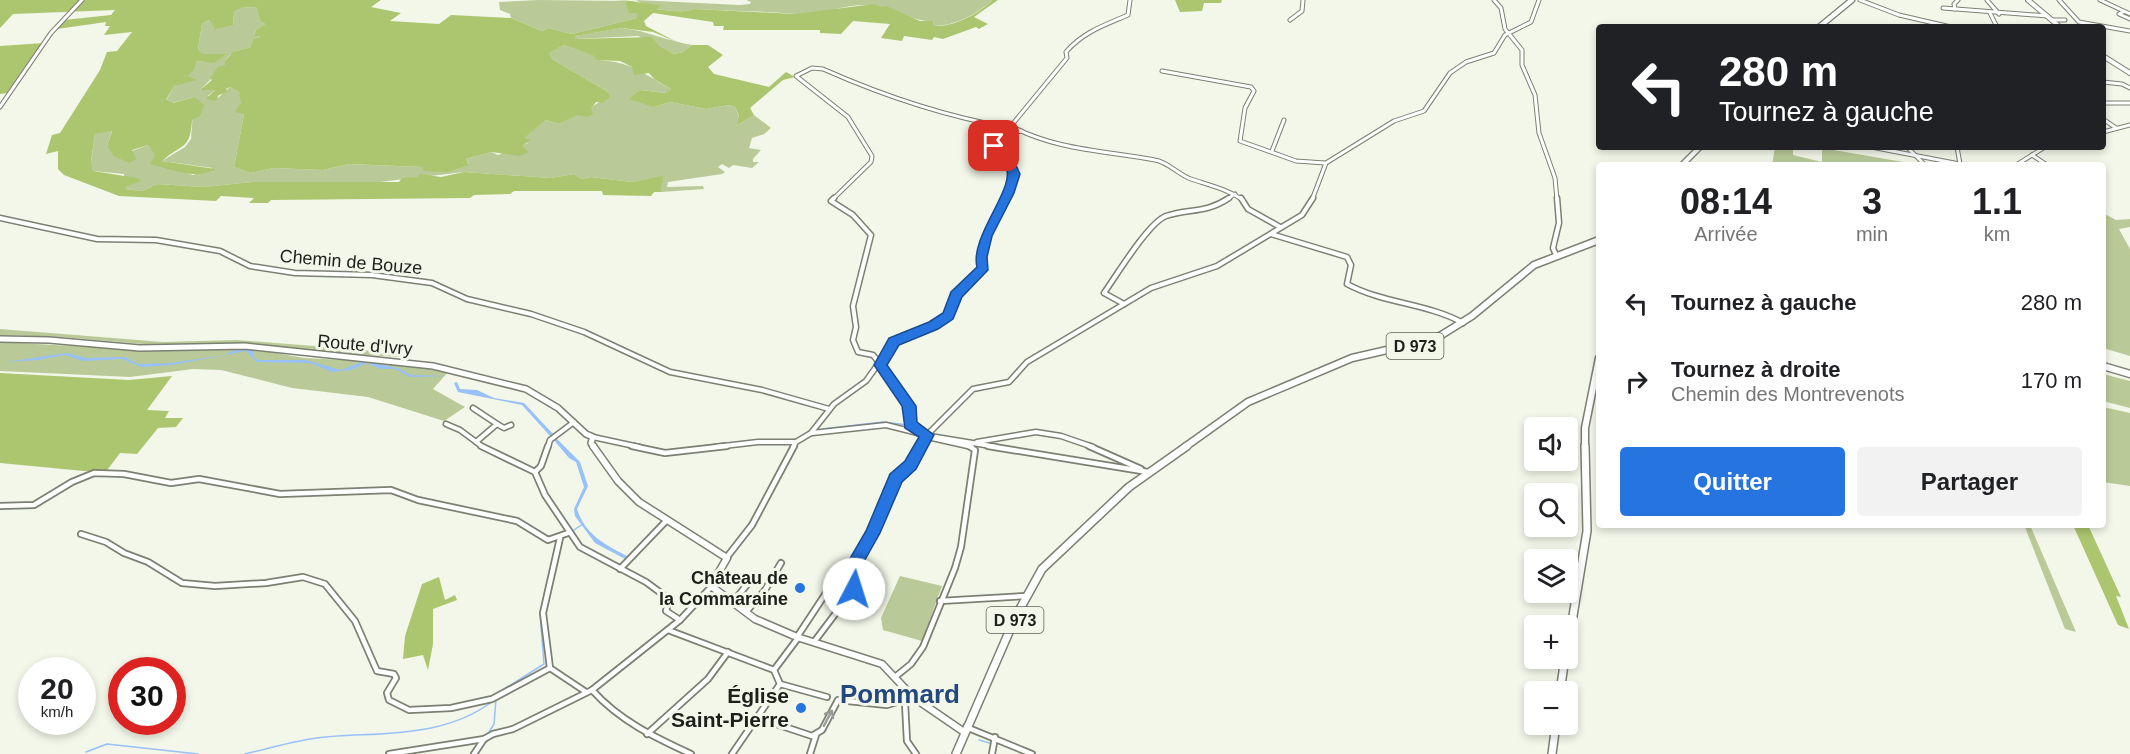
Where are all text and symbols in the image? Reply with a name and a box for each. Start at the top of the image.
icon: left [1620,48,1698,126]
text: 280 m [1719,48,1838,95]
text: Tournez à gauche [1719,97,1934,127]
pin [968,120,1019,171]
icon: arrive [977,129,1010,162]
text: 08:14 [1680,181,1772,222]
text: 3 [1862,181,1882,222]
text: 1.1 [1972,181,2022,222]
text: Arrivée [1694,223,1758,245]
text: min [1856,223,1888,245]
text: km [1984,223,2010,245]
street label: Chemin de Bouze [279,246,423,278]
icon: left [1620,287,1653,320]
text: Tournez à gauche [1671,290,1856,315]
text: 280 m [2021,290,2082,315]
street label: Route d'Ivry [317,331,413,359]
road number: D 973 [1386,333,1444,359]
text: Tournez à droite [1671,357,1841,382]
icon: right [1620,365,1653,398]
text: 170 m [2021,368,2082,393]
text: Chemin des Montrevenots [1671,383,1904,405]
map controls [1524,417,1578,735]
button: sound [1524,417,1578,471]
button: Quitter [1620,447,1845,516]
button: Partager [1857,447,2082,516]
button: search [1524,483,1578,537]
button: layers [1524,549,1578,603]
position arrow [822,557,886,621]
place label: Château de la Commaraine [659,568,788,609]
marker: Château de la Commaraine [793,581,807,595]
road number: D 973 [986,607,1044,633]
button: + [1524,615,1578,669]
speed limit sign: 30 [108,657,186,735]
text: 20 [40,672,74,705]
district label: Pommard [840,679,960,709]
button: − [1524,681,1578,735]
place label: Église Saint-Pierre [671,684,789,731]
marker: Église Saint-Pierre [794,701,808,715]
text: km/h [41,703,73,720]
one-way arrow [823,710,834,728]

